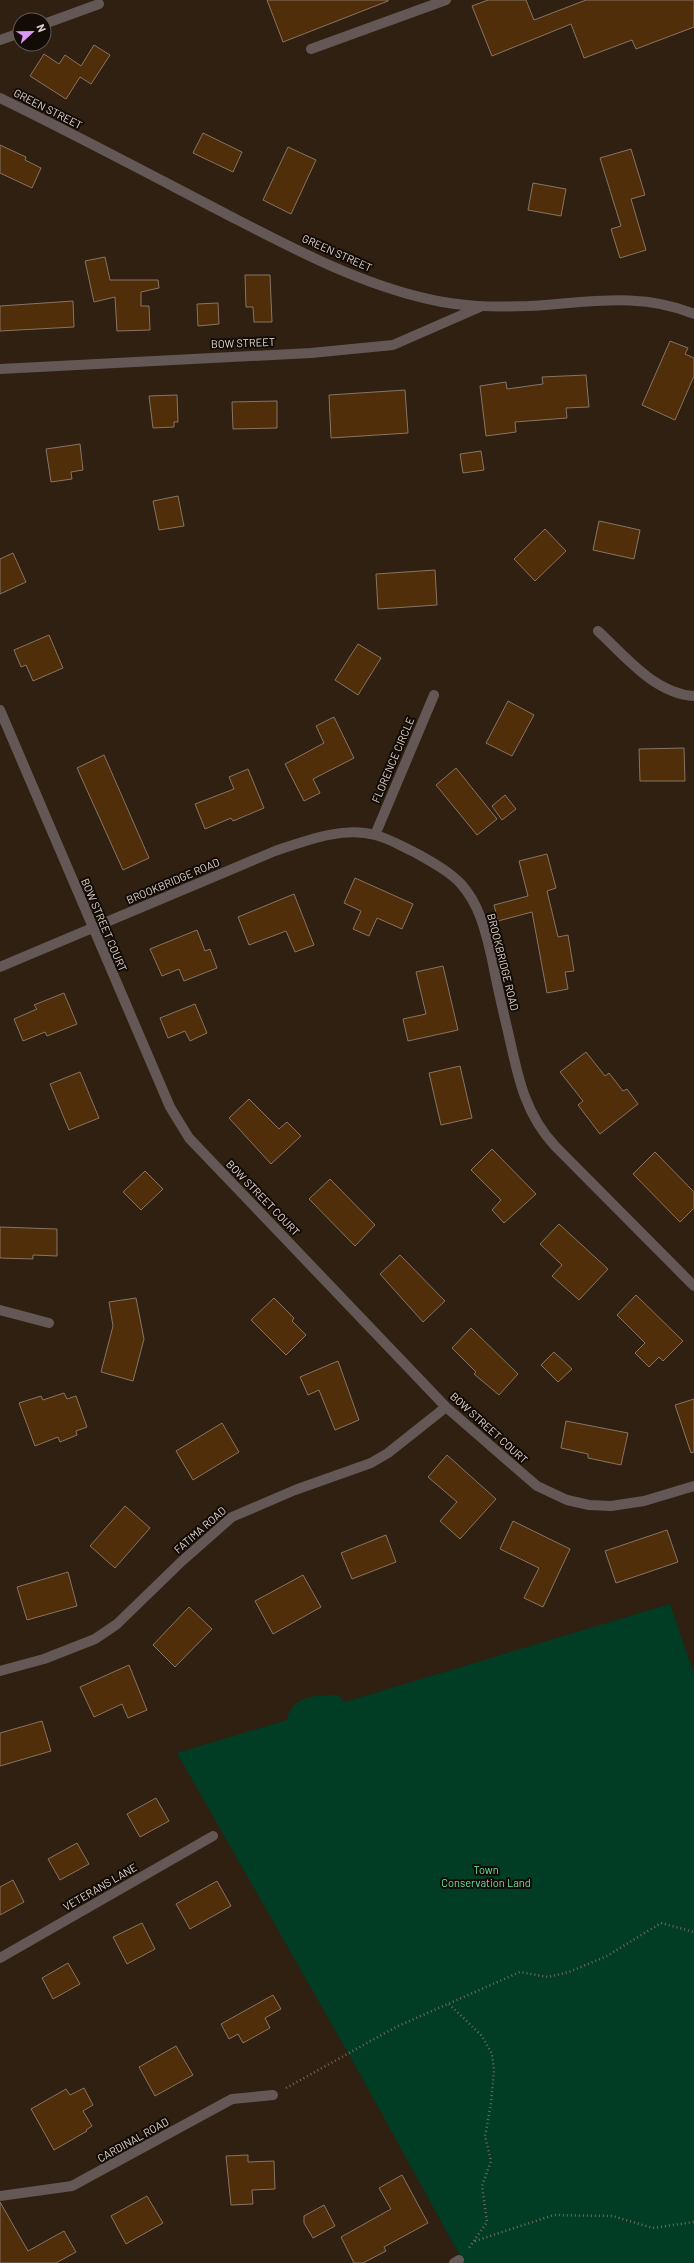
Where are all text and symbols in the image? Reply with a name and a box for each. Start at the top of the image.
north arrow [12,12,52,52]
text: N [34,22,49,34]
street label: GREEN STREET [12,86,85,131]
street label: GREEN STREET [300,231,374,274]
street label: BOW STREET [211,335,275,350]
street label: FLORENCE CIRCLE [369,715,417,804]
street label: BROOKBRIDGE ROAD [124,855,222,906]
street label: BOW STREET COURT [79,876,130,973]
street label: BROOKBRIDGE ROAD [485,912,522,1012]
street label: BOW STREET COURT [224,1157,303,1238]
street label: BOW STREET COURT [448,1389,531,1466]
street label: FATIMA ROAD [171,1503,228,1556]
street label: VETERANS LANE [61,1860,139,1913]
park label: Town Conservation Land [441,1863,531,1889]
street label: CARDINAL ROAD [95,2115,171,2164]

